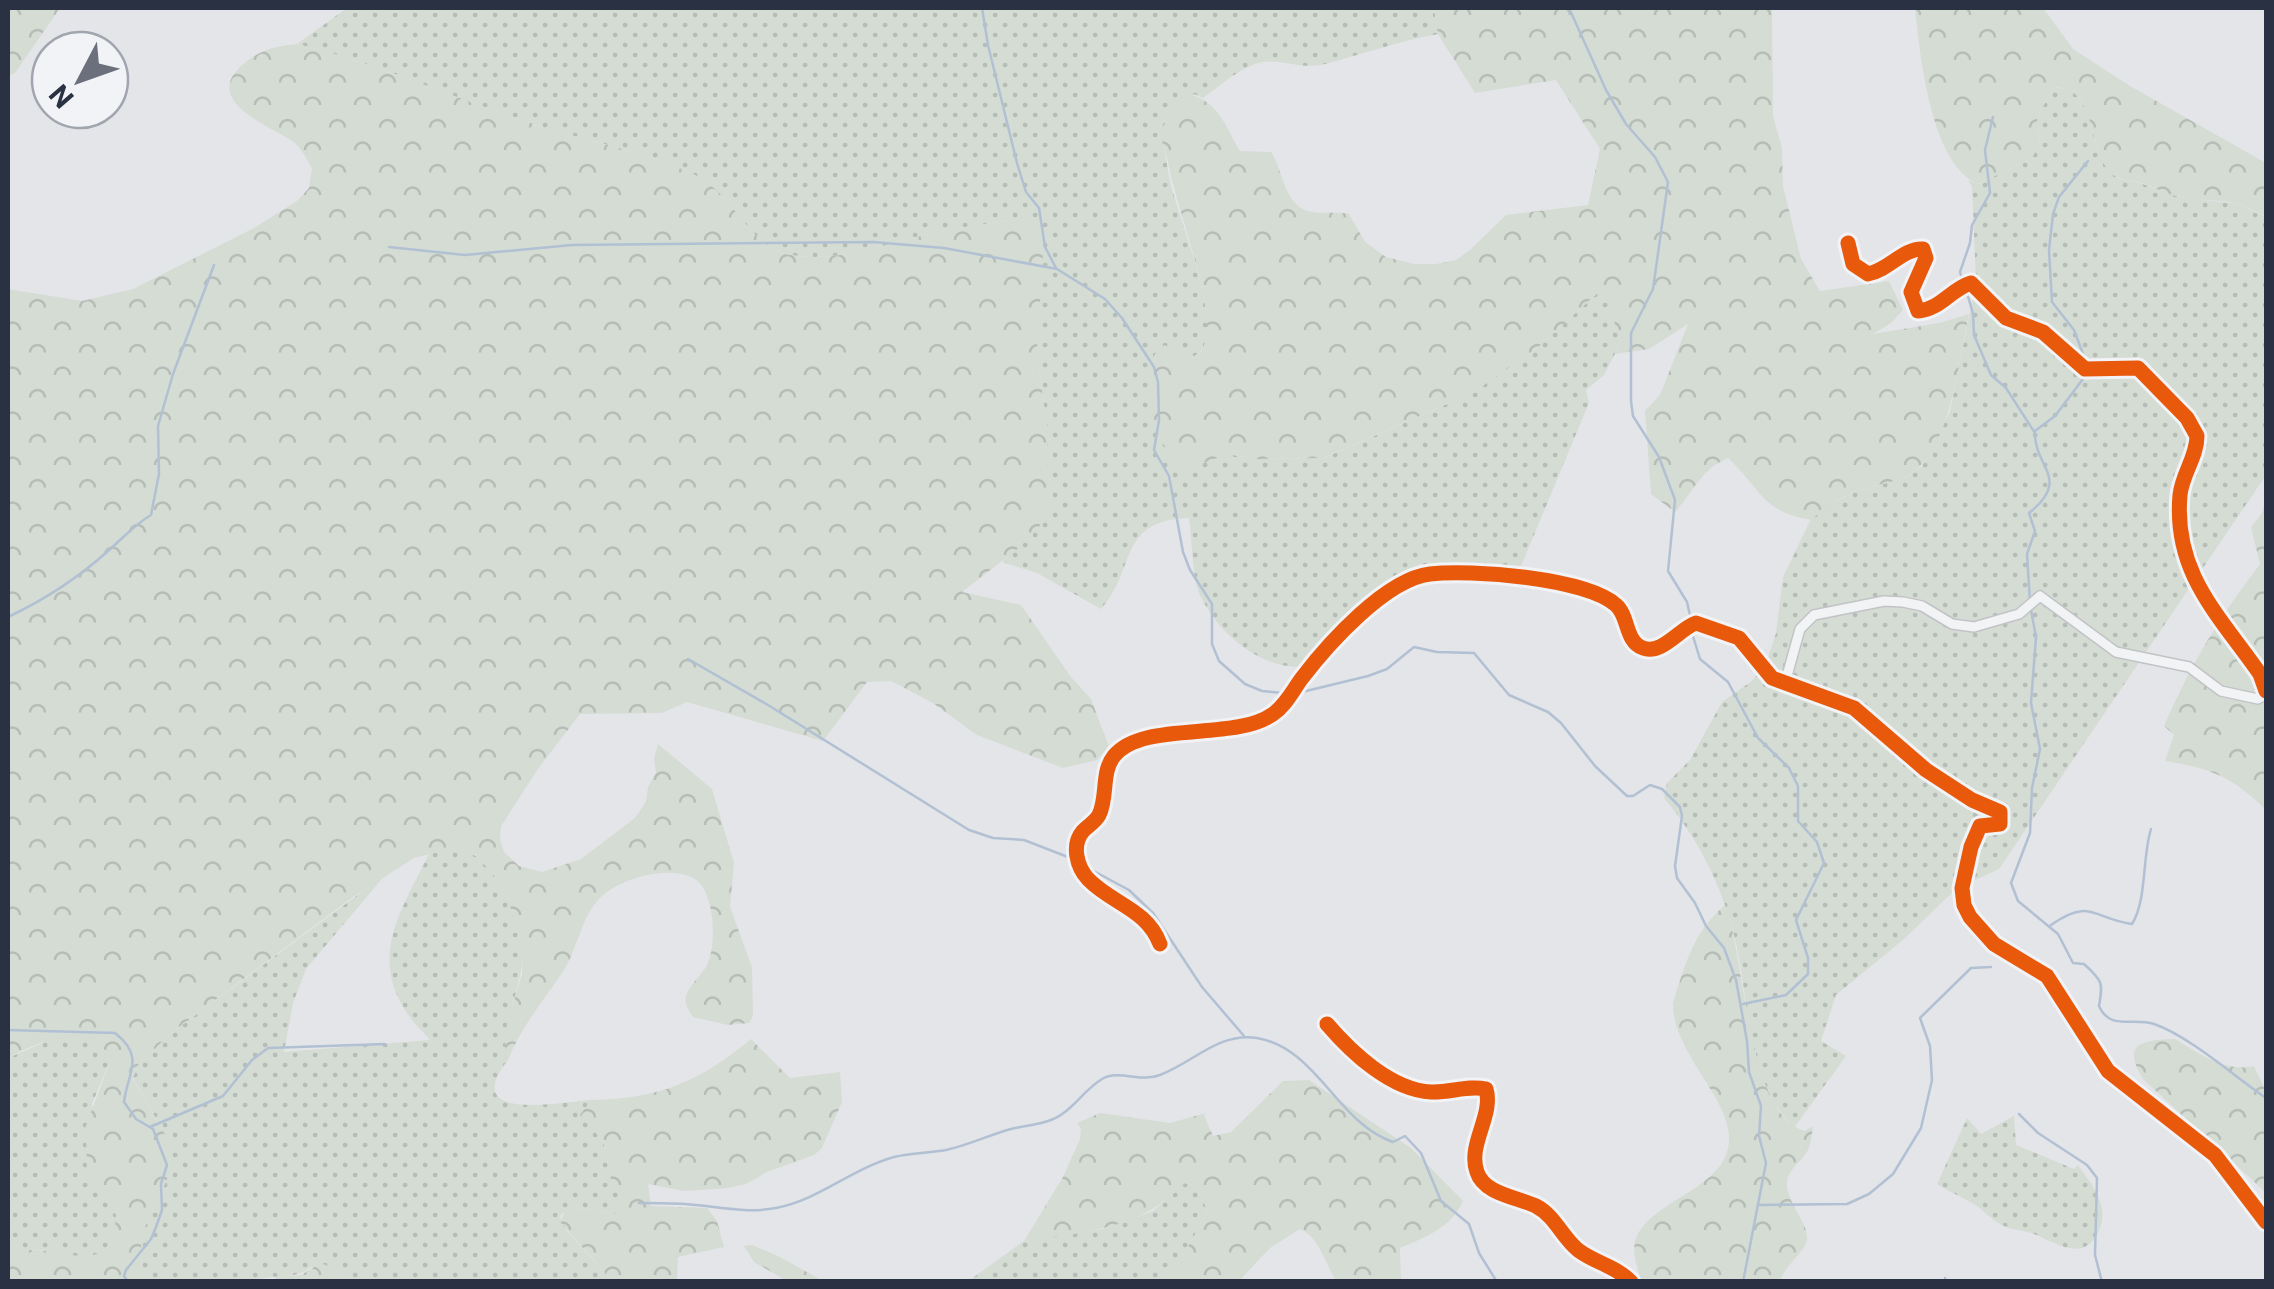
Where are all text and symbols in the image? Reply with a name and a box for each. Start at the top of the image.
north arrow [30,30,130,130]
text: N [43,78,80,114]

